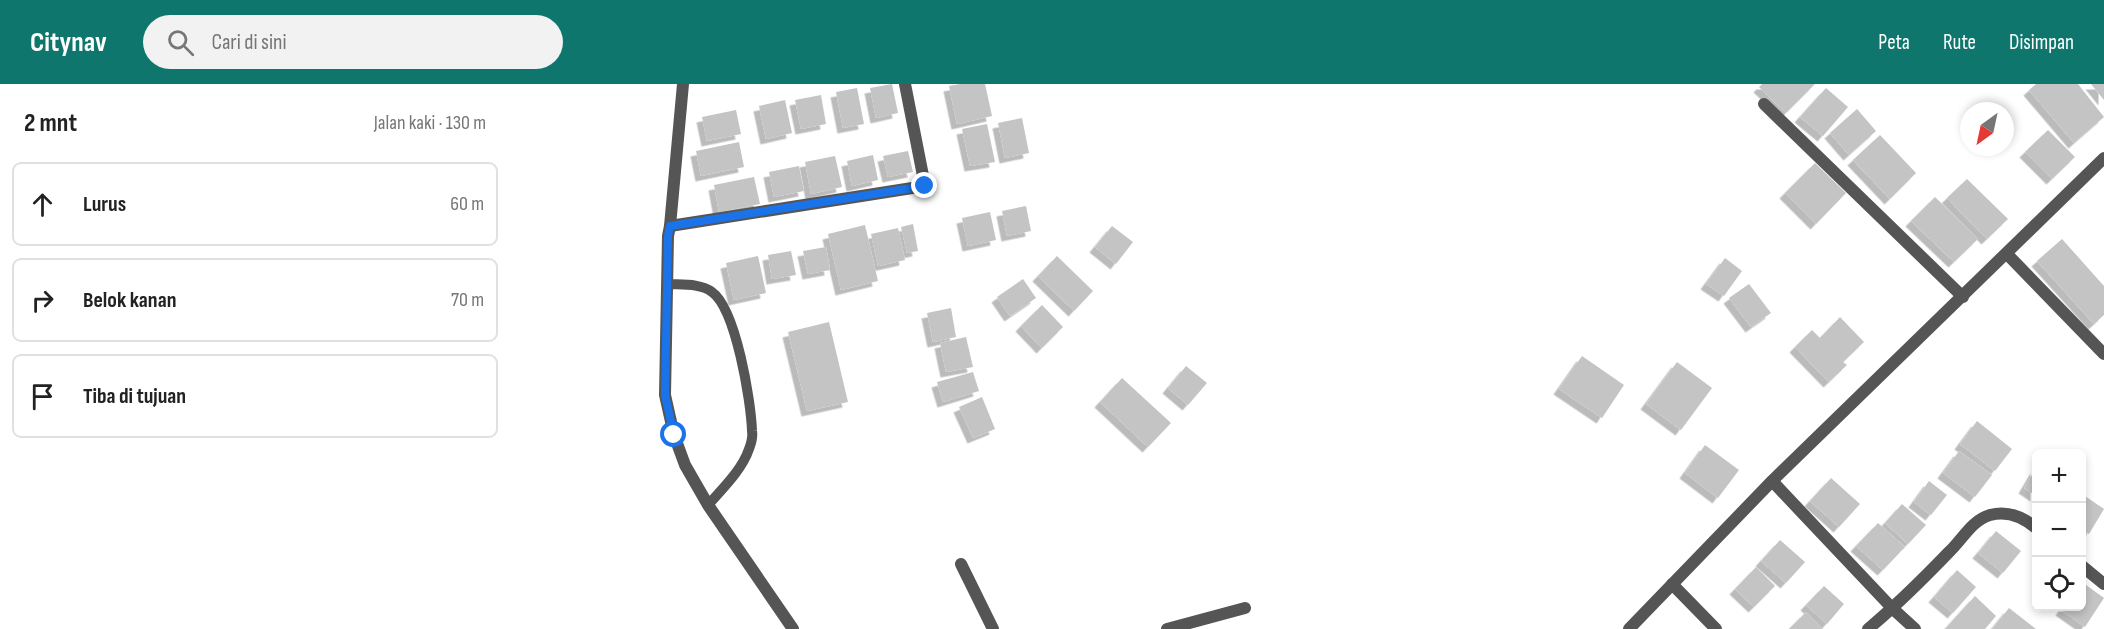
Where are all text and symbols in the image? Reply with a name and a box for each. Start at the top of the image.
search box [143,15,563,69]
text: Citynav [30,26,107,59]
icon: search [164,26,197,59]
text: Cari di sini [212,29,287,56]
text: Peta [1878,30,1910,55]
text: Rute [1943,30,1976,55]
text: Disimpan [2009,30,2074,55]
north arrow [1960,102,2014,156]
text: 2 mnt [24,108,77,139]
text: Jalan kaki · 130 m [374,111,486,135]
route end [911,172,937,198]
icon: ahead [26,188,59,221]
text: Lurus [83,191,126,218]
text: 60 m [450,192,484,216]
icon: right [26,284,59,317]
text: Belok kanan [83,287,176,314]
text: 70 m [451,288,484,312]
icon: arrive [26,380,59,413]
text: Tiba di tujuan [83,383,186,410]
route start [660,421,686,447]
map controls [2032,449,2086,611]
button: + [2032,449,2086,503]
button: − [2032,503,2086,557]
button: locate [2032,557,2086,611]

